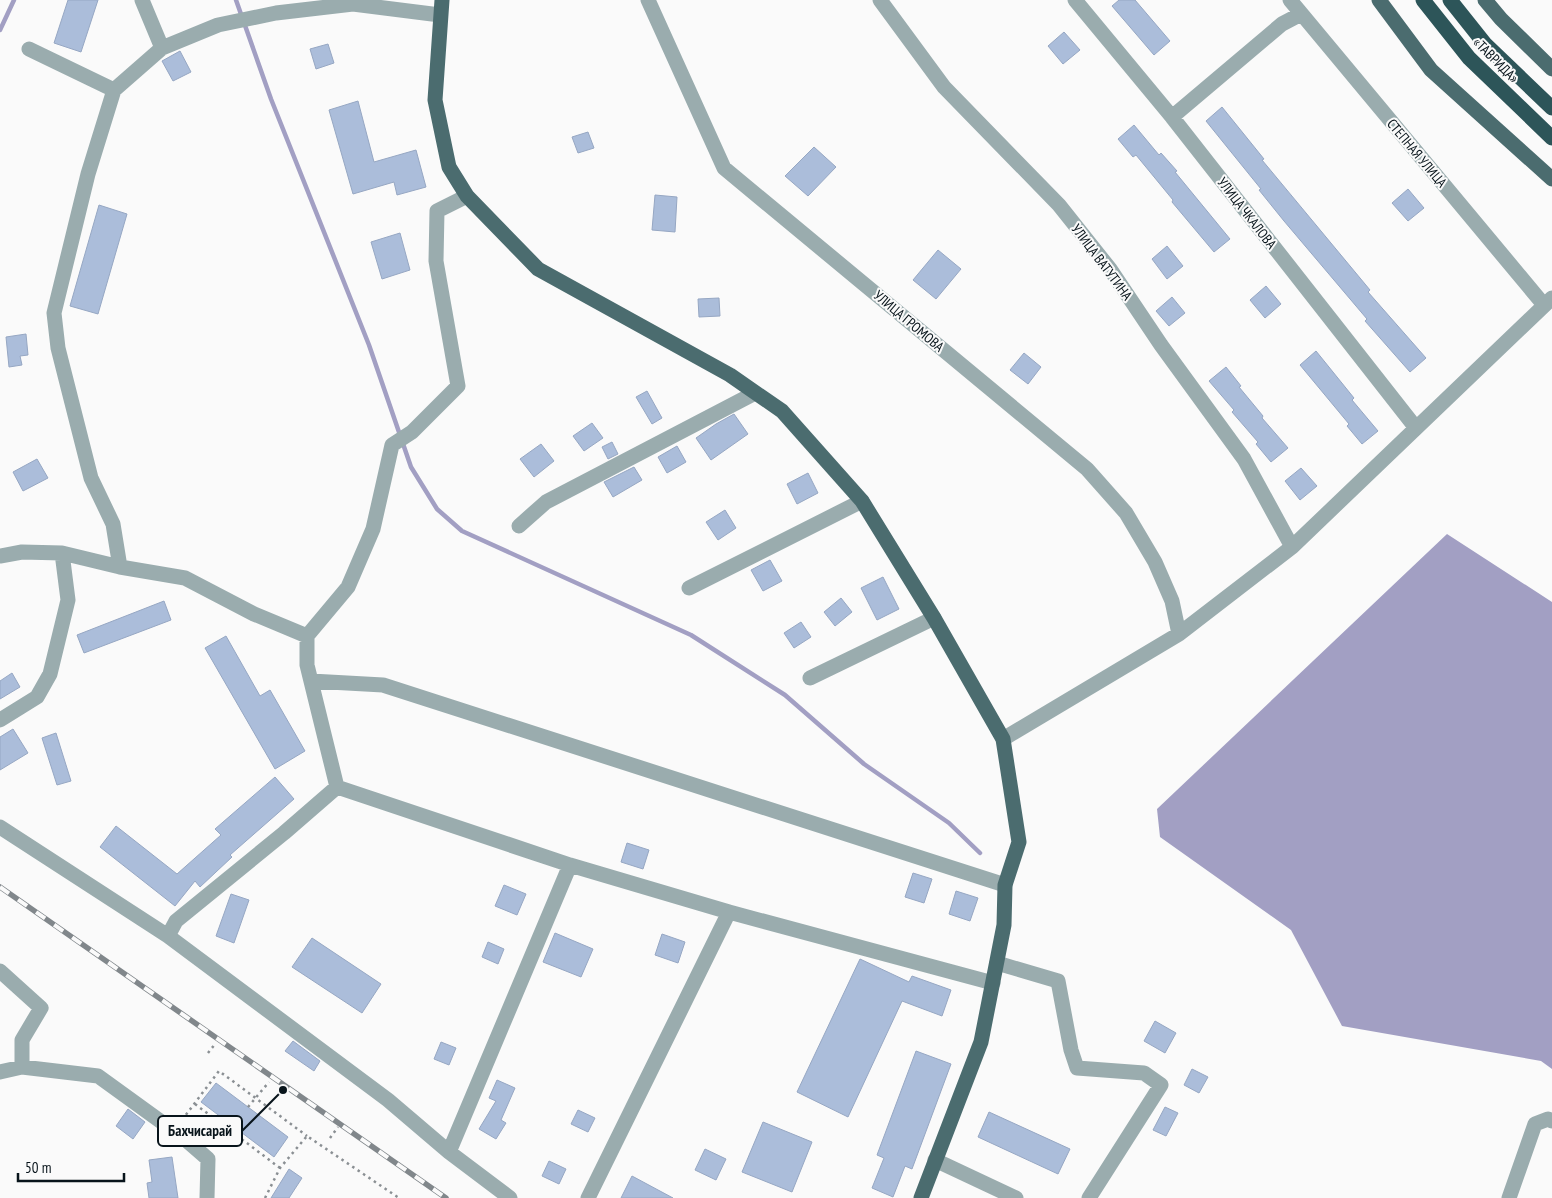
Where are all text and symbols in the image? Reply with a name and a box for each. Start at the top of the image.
street label: «ТАВРИДА» [1469,33,1523,87]
street label: СТЕПНАЯ УЛИЦА [1383,115,1451,191]
street label: УЛИЦА ЧКАЛОВА [1213,174,1281,253]
street label: УЛИЦА ВАТУТИНА [1068,220,1137,304]
street label: УЛИЦА ГРОМОВА [870,286,948,356]
callout: Бахчисарай [158,1116,242,1146]
text: Бахчисарай [168,1121,232,1140]
scale bar [18,1150,124,1182]
text: 50 m [25,1158,51,1177]

